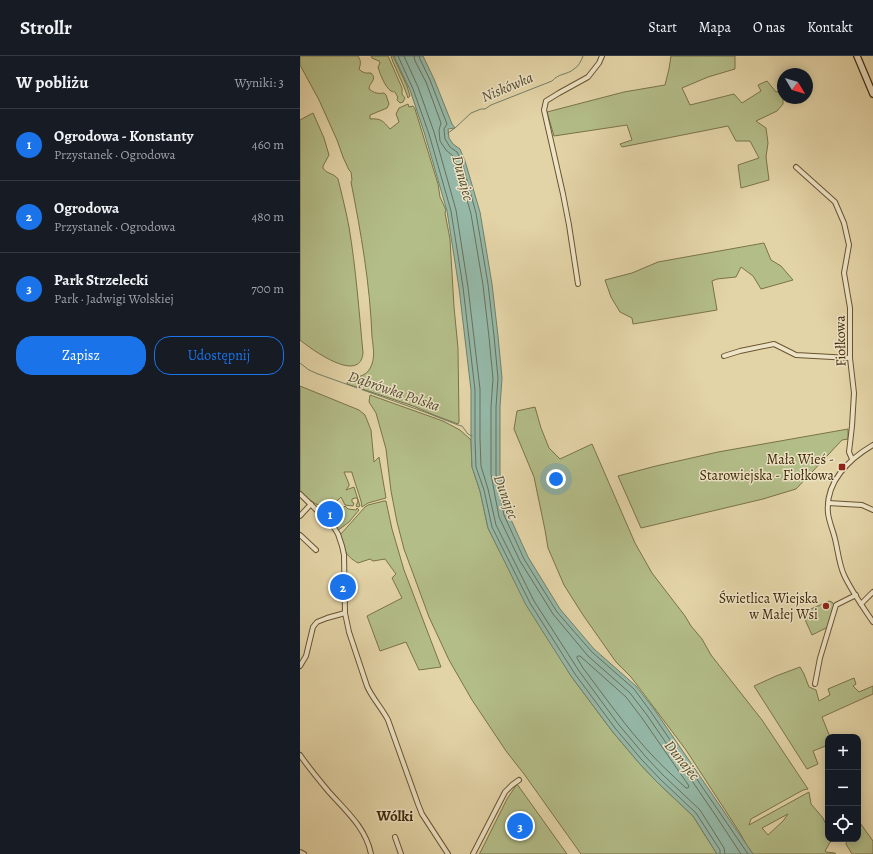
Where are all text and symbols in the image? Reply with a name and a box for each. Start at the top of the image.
text: Strollr [20,15,72,41]
text: Start [648,18,677,37]
text: Mapa [699,18,731,37]
text: O nas [753,18,785,37]
text: Kontakt [807,18,853,37]
water label: Niskówka [478,67,536,107]
north arrow [777,68,813,104]
text: W pobliżu [16,71,88,94]
text: Wyniki: 3 [234,74,284,91]
text: Ogrodowa - Konstanty [54,126,193,146]
text: 1 [27,136,31,153]
text: 460 m [252,136,284,153]
text: Przystanek · Ogrodowa [54,146,176,163]
water label: Dunajec [447,153,479,204]
text: Ogrodowa [54,198,119,218]
text: 2 [26,208,32,225]
text: 480 m [251,208,284,225]
text: Przystanek · Ogrodowa [54,218,176,235]
text: Park Strzelecki [54,270,148,290]
text: 3 [26,280,32,297]
text: 700 m [251,280,284,297]
text: Park · Jadwigi Wolskiej [54,290,174,307]
street label: Fiołkowa [831,315,850,367]
button: Zapisz [16,336,146,375]
button: Udostępnij [154,336,284,375]
water label: Dąbrówka Polska [346,366,443,416]
place label: Mała Wieś - Starowiejska - Fiołkowa [700,450,834,485]
marker: Mała Wieś - Starowiejska - Fiołkowa [837,462,847,472]
your location [546,469,566,489]
water label: Dunajec [489,472,524,523]
pin: 1 [317,499,343,529]
pin: 2 [330,572,356,602]
place label: Świetlica Wiejska w Małej Wsi [719,589,818,624]
marker: Świetlica Wiejska w Małej Wsi [821,601,831,611]
map controls [825,734,861,842]
button: + [825,734,861,770]
water label: Dunajec [660,736,705,785]
button: − [825,770,861,806]
district label: Wólki [375,806,414,826]
button: locate [825,806,861,842]
pin: 3 [507,811,533,841]

